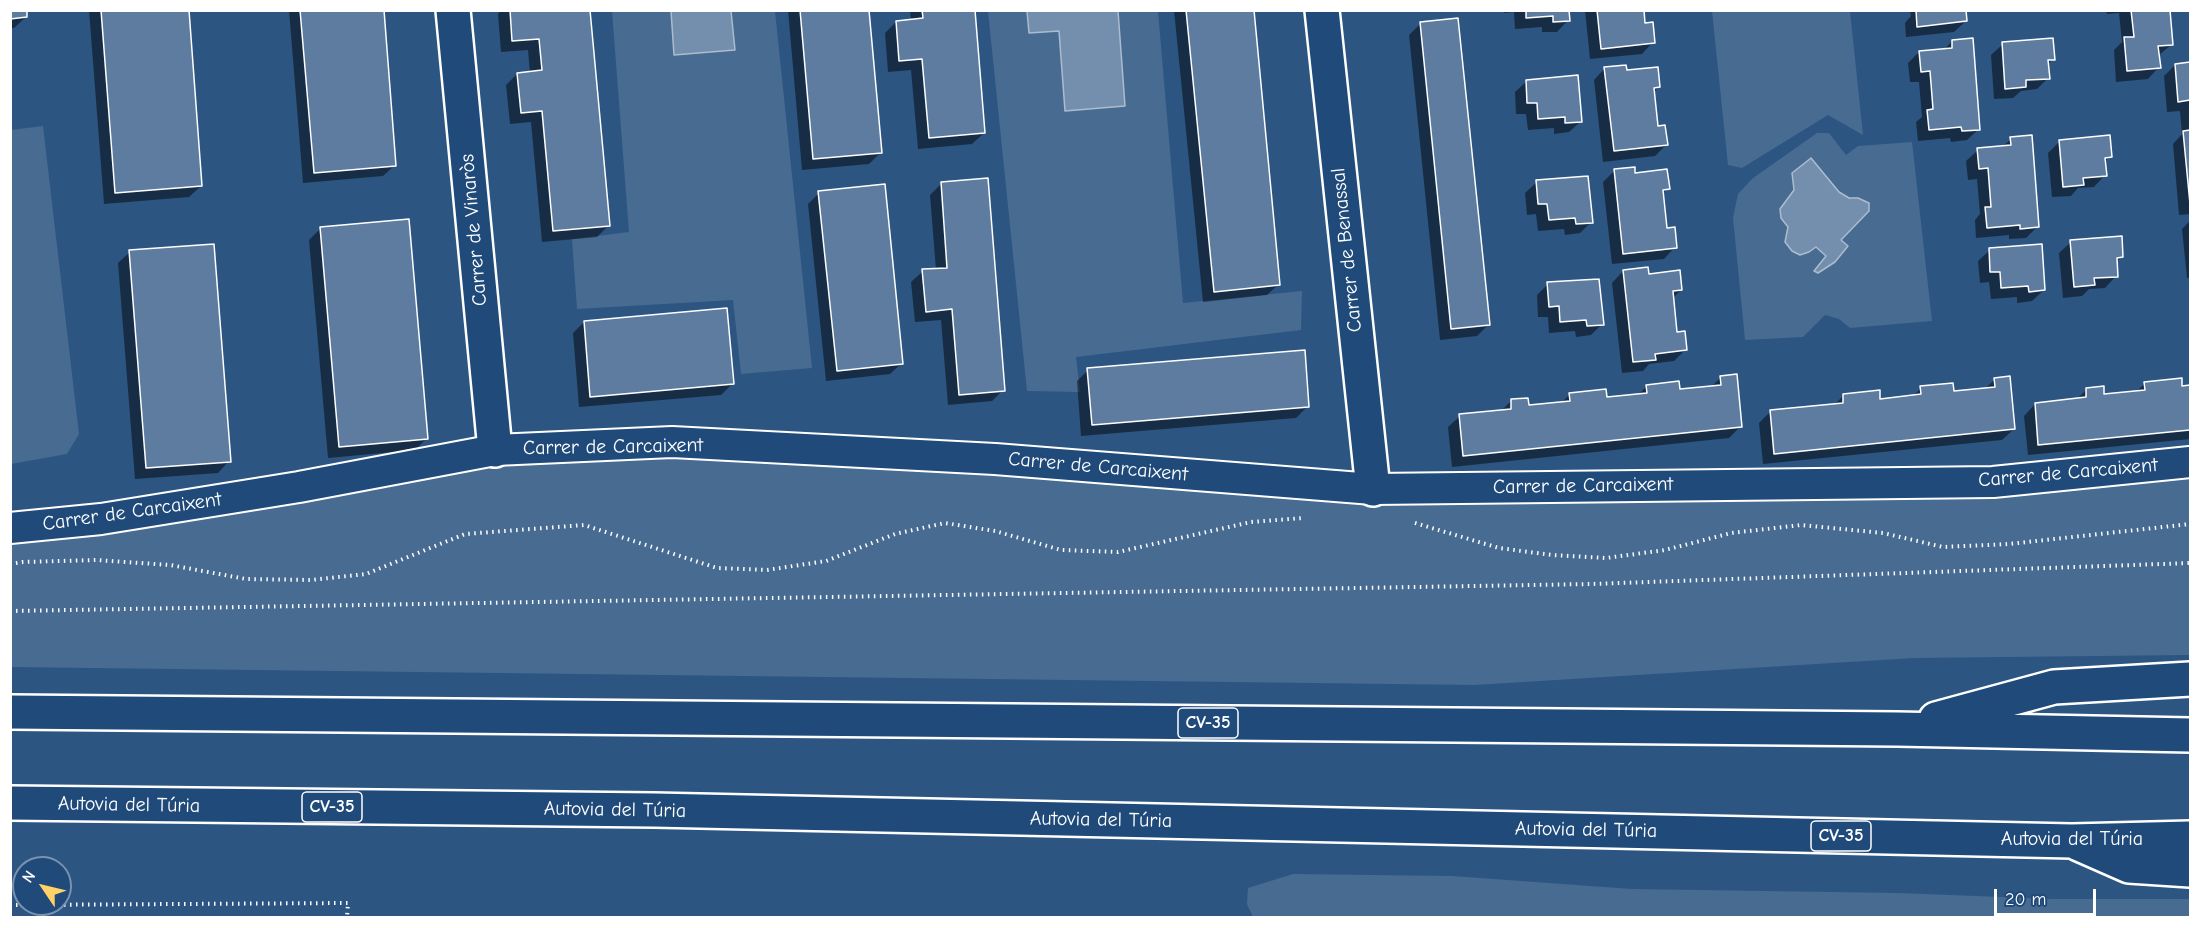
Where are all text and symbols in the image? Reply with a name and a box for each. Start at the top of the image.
street label: Carrer de Vinaròs [455,153,493,307]
street label: Carrer de Benassal [1326,167,1368,333]
street label: Carrer de Carcaixent [523,433,703,461]
street label: Carrer de Carcaixent [1007,447,1189,487]
street label: Carrer de Carcaixent [1977,453,2159,493]
street label: Carrer de Carcaixent [1493,472,1673,500]
street label: Carrer de Carcaixent [41,488,223,536]
road number: CV-35 [1178,708,1238,738]
street label: Autovia del Túria [58,792,200,818]
road number: CV-35 [302,792,362,822]
street label: Autovia del Túria [544,797,686,823]
street label: Autovia del Túria [1030,807,1172,833]
street label: Autovia del Túria [1515,817,1657,843]
road number: CV-35 [1811,821,1871,851]
street label: Autovia del Túria [2001,827,2143,851]
north arrow [12,856,72,916]
text: N [19,867,39,886]
scale bar [1997,877,2099,915]
text: 20 m [2005,889,2046,910]

